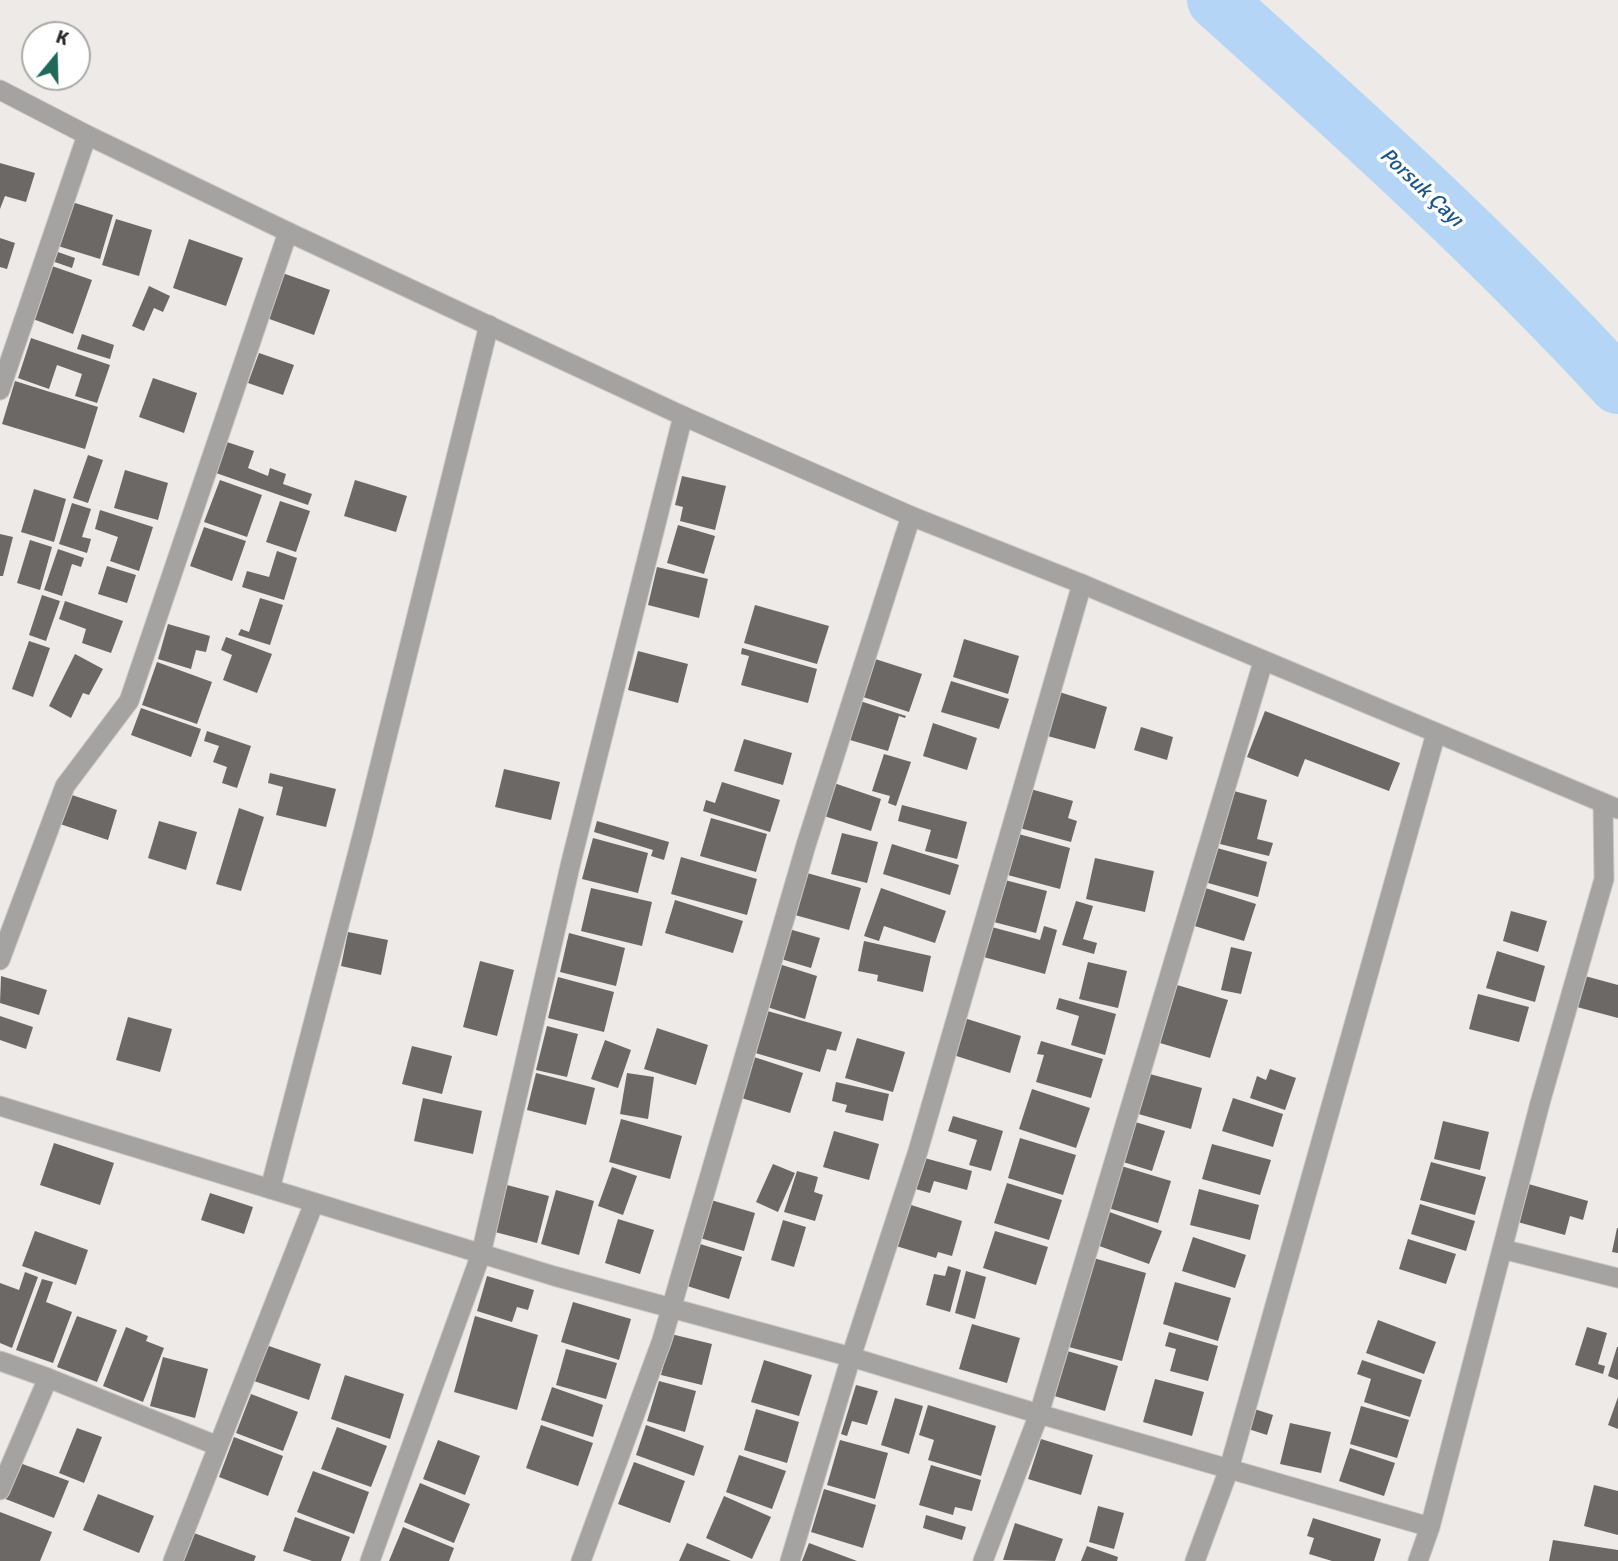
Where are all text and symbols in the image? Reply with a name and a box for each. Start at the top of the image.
north arrow [21,21,91,91]
text: K [53,25,72,51]
water label: Porsuk Çayı [1374,143,1468,233]

